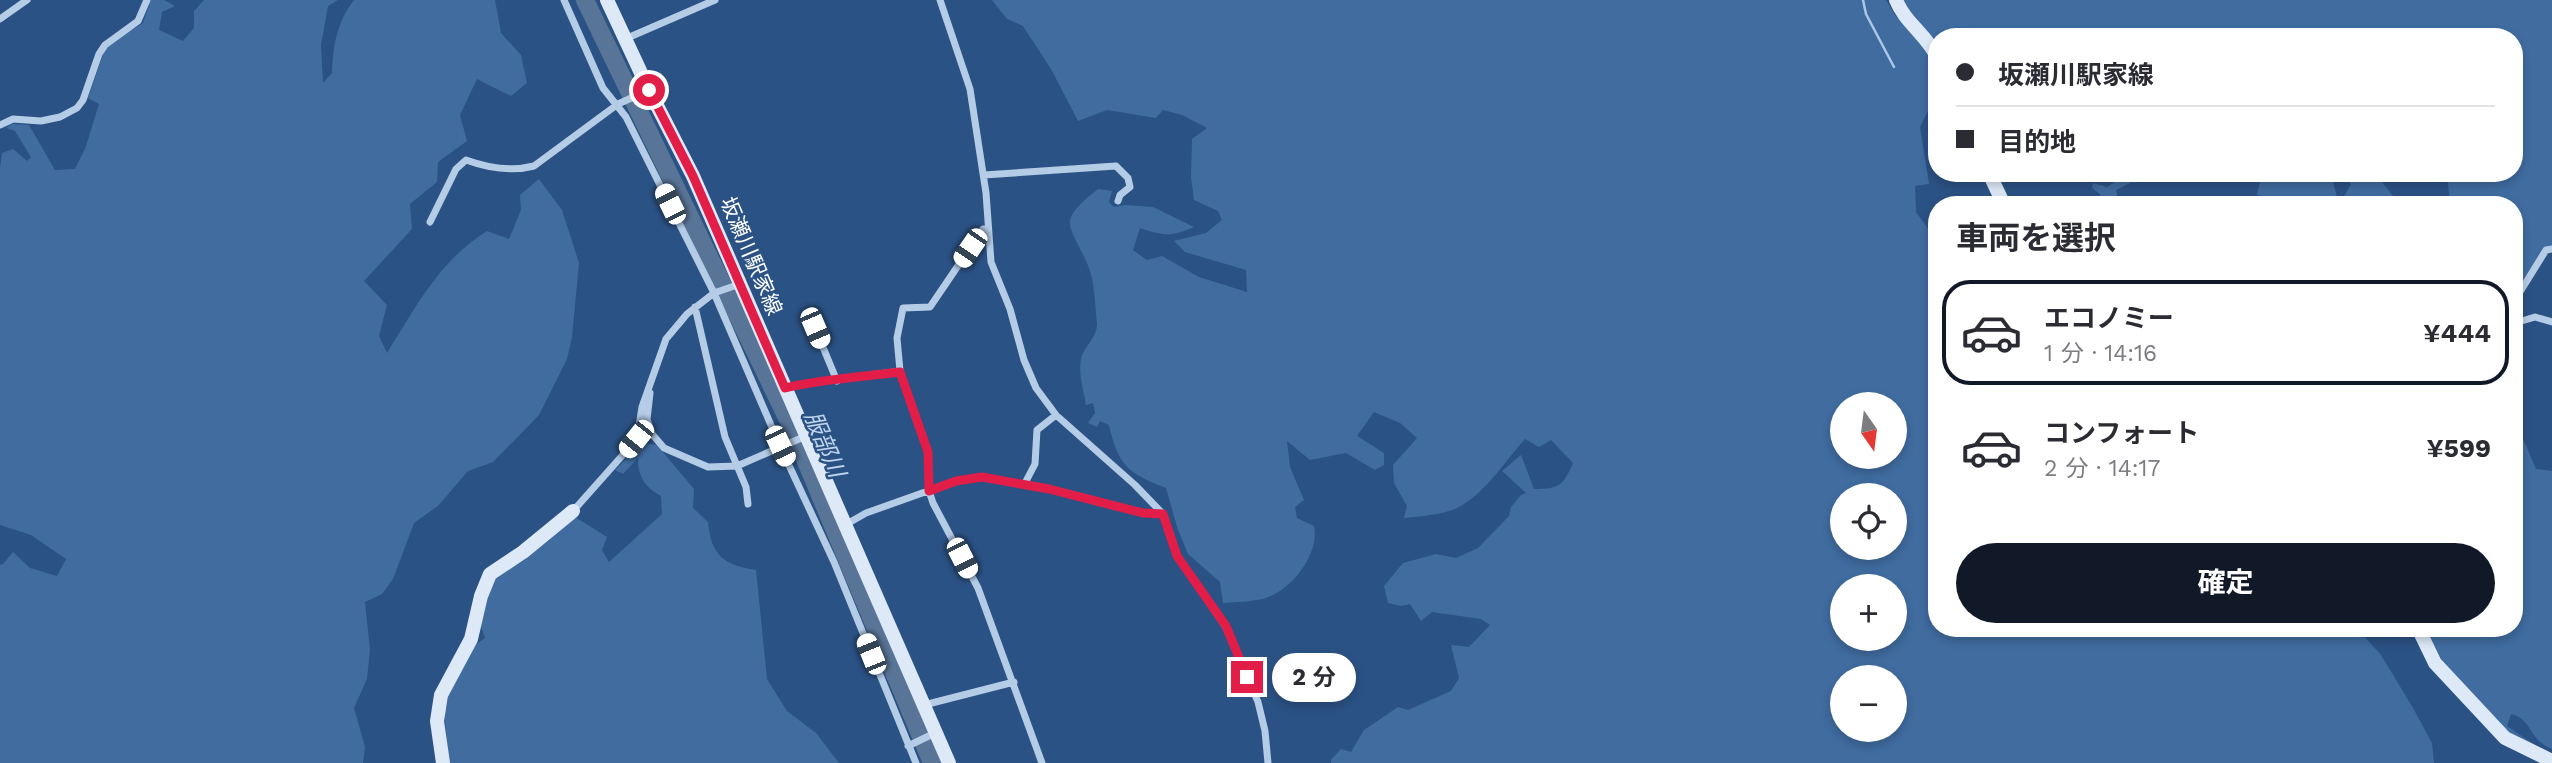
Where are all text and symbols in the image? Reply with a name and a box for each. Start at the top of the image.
text: 坂瀬川駅家線 [1998,60,2154,90]
route start [633,74,665,106]
text: 目的地 [1998,127,2076,157]
car [652,181,689,227]
street label: 坂瀬川駅家線 [715,193,788,319]
text: 車両を選択 [1956,219,2116,257]
car [950,225,991,271]
icon: car [1960,301,2023,364]
text: エコノミー [2044,303,2174,333]
car [798,305,833,351]
text: ¥444 [2423,318,2491,348]
text: 1 分 · 14:16 [2044,340,2157,367]
north arrow [1830,392,1908,469]
map controls [1830,392,1907,742]
water label: 服部川 [799,407,852,484]
car [615,416,658,462]
icon: car [1960,416,2023,479]
text: コンフォート [2044,418,2199,448]
car [762,423,799,469]
text: ¥599 [2426,433,2491,463]
text: 2 分 · 14:17 [2044,455,2160,482]
button: locate [1830,483,1907,560]
car [944,535,981,581]
button: 確定 [1956,543,2495,623]
button: + [1830,574,1907,651]
car [854,631,889,677]
callout: 2 分 [1272,652,1356,702]
route end [1231,661,1263,693]
text: 2 分 [1292,664,1336,691]
button: − [1830,665,1907,742]

